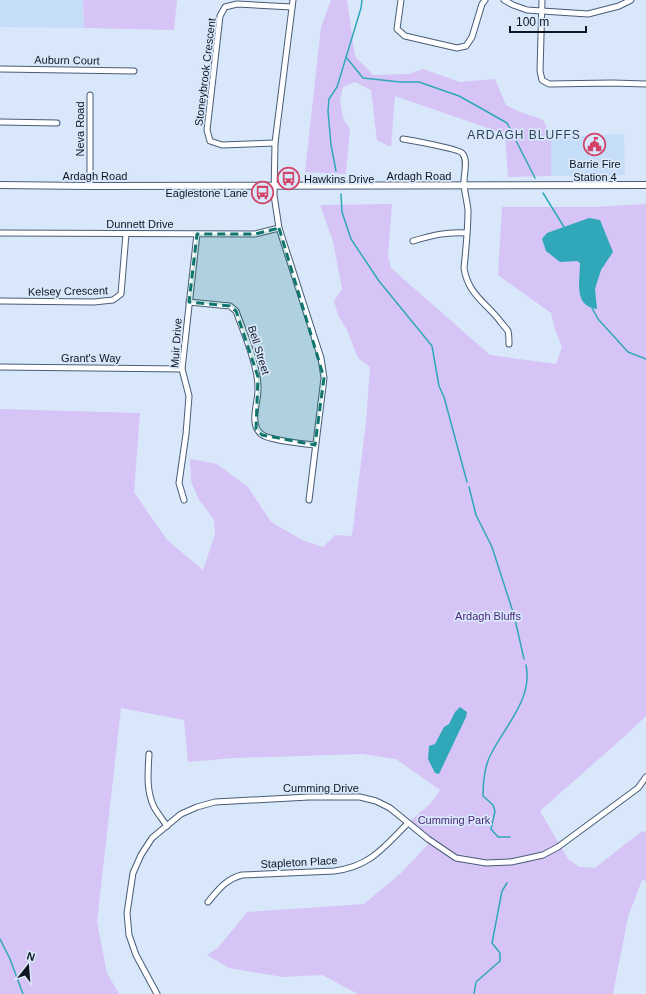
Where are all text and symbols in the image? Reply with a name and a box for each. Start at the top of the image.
scale bar [510,8,586,34]
text: 100 m [516,15,549,29]
street label: Stoneybrook Crescent [192,17,218,127]
street label: Auburn Court [34,53,100,67]
street label: Neva Road [74,101,86,157]
district label: ARDAGH BLUFFS [467,128,581,142]
public building icon: Barrie Fire Station 4 [582,131,608,157]
place label: Barrie Fire Station 4 [569,158,621,183]
bus stop icon: Hawkins Drive [276,166,302,192]
street label: Ardagh Road [63,170,127,182]
street label: Ardagh Road [387,170,451,182]
place label: Hawkins Drive [304,173,374,185]
bus stop icon: Eaglestone Lane [250,180,276,206]
place label: Eaglestone Lane [165,187,248,199]
street label: Dunnett Drive [106,218,174,230]
street label: Kelsey Crescent [28,284,108,298]
street label: Muir Drive [168,318,184,368]
street label: Bell Street [246,324,272,376]
street label: Grant's Way [61,352,121,364]
park label: Ardagh Bluffs [455,610,521,622]
street label: Cumming Drive [283,782,359,794]
park label: Cumming Park [418,814,491,826]
street label: Stapleton Place [260,854,338,870]
north arrow [8,946,48,986]
text: N [25,950,37,963]

